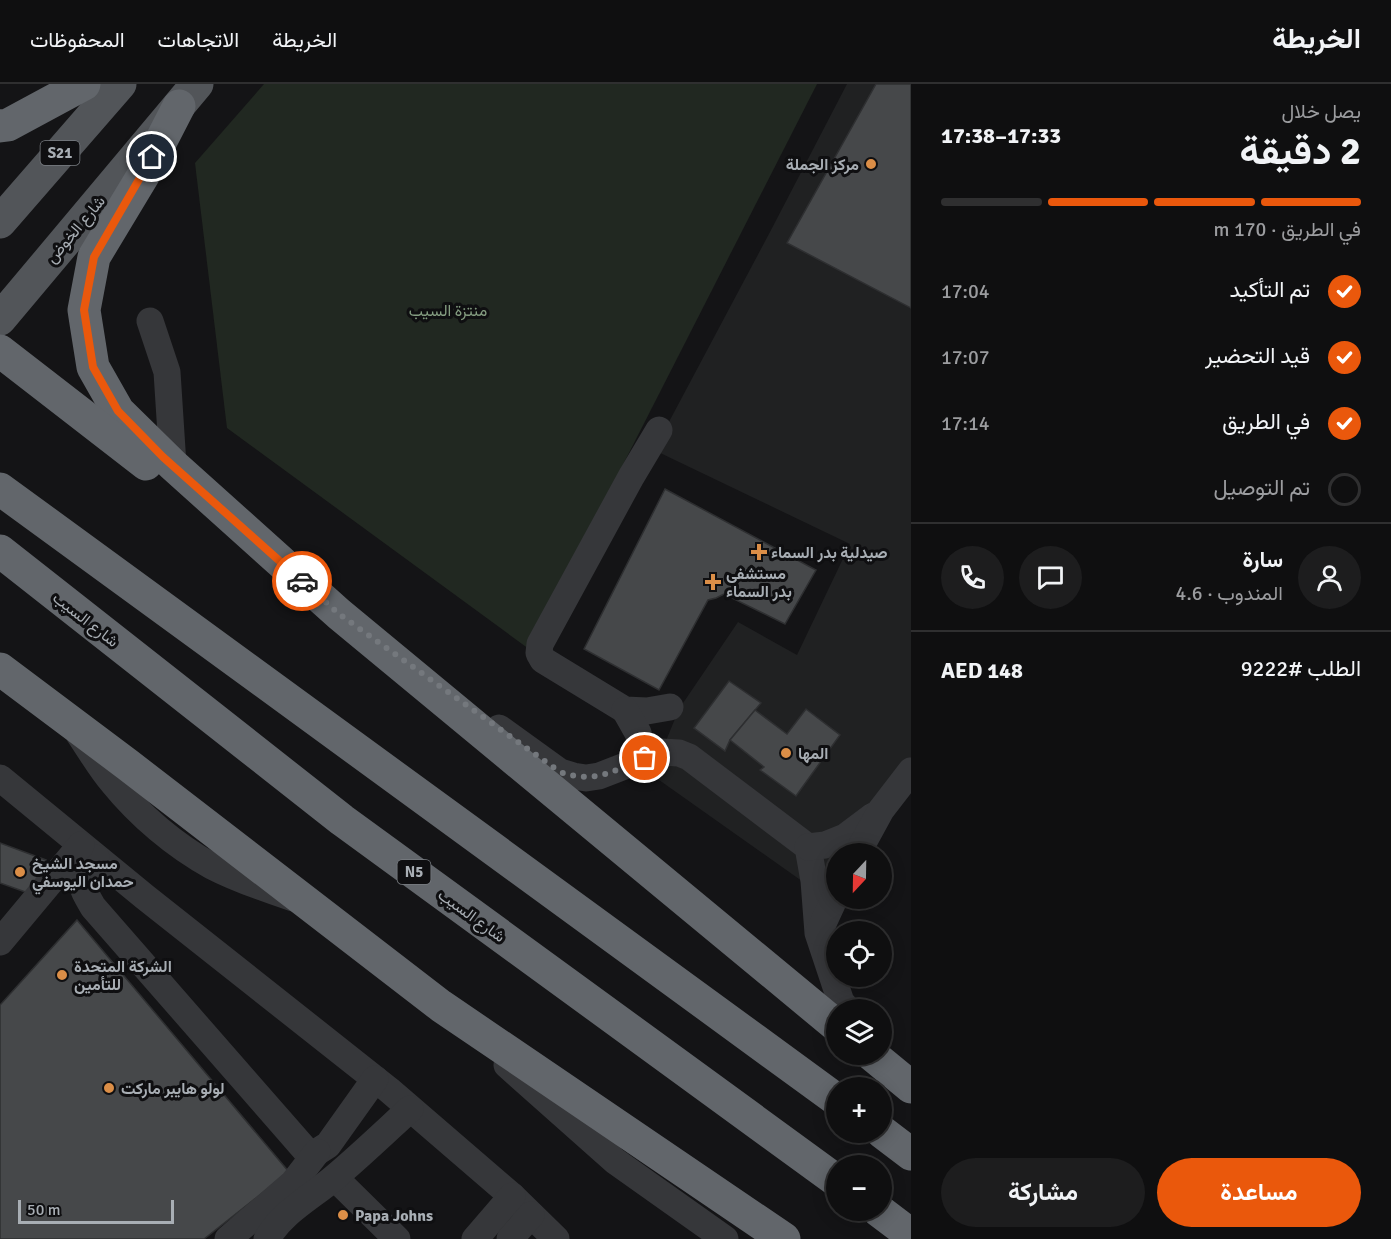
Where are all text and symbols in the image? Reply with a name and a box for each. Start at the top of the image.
text: الخريطة [1272,22,1361,56]
text: المحفوظات [30,27,125,53]
text: الاتجاهات [158,27,239,53]
text: الخريطة [272,27,337,53]
text: يصل خلال [1282,99,1361,124]
text: 17:33–17:38 [941,122,1061,149]
text: 2 دقيقة [1239,127,1361,175]
pin [126,131,177,182]
icon: home [135,140,168,173]
road number: S21 [40,141,80,165]
place label: مركز الجملة [786,155,859,175]
marker: مركز الجملة [864,157,878,171]
street label: شارع الخوض [42,192,111,268]
text: في الطريق · 170 m [1214,217,1361,242]
icon: check [1328,275,1361,308]
text: تم التأكيد [1229,276,1310,303]
text: 17:04 [941,279,990,304]
park label: منتزة السيب [409,301,487,321]
icon: check [1328,341,1361,374]
text: قيد التحضير [1205,342,1310,369]
text: 17:07 [941,345,990,370]
icon: check [1328,407,1361,440]
text: في الطريق [1222,408,1310,435]
text: 17:14 [941,411,990,436]
text: تم التوصيل [1213,474,1310,501]
place label: صيدلية بدر السماء [771,543,887,563]
marker: صيدلية بدر السماء [752,545,766,559]
button: phone [941,546,1004,609]
button: chat [1019,546,1082,609]
text: سارة [1242,546,1283,573]
button: person [1298,546,1361,609]
courier [272,551,332,611]
place label: مستشفى بدر السماء [726,564,792,602]
icon: car [286,565,319,598]
marker: مستشفى بدر السماء [704,573,722,591]
text: المندوب · 4.6 [1176,581,1283,606]
street label: شارع السيب [48,588,122,653]
text: الطلب #9222 [1241,655,1361,682]
text: AED 148 [941,657,1023,684]
pin [619,732,670,783]
icon: bag [628,741,661,774]
place label: المها [798,744,829,764]
marker: المها [779,746,793,760]
north arrow [826,843,892,909]
map controls [826,843,892,1221]
place label: مسجد الشيخ حمدان اليوسفي [32,854,134,895]
road number: N5 [398,860,430,884]
marker: مسجد الشيخ حمدان اليوسفي [13,865,27,879]
street label: شارع السيب [433,885,509,948]
button: locate [826,921,892,987]
place label: الشركة المتحدة للتأمين [74,957,172,995]
marker: الشركة المتحدة للتأمين [55,968,69,982]
button: layers [826,999,892,1065]
button: + [826,1077,892,1143]
place label: لولو هايبر ماركت [121,1079,225,1099]
marker: لولو هايبر ماركت [102,1081,116,1095]
button: − [826,1155,892,1221]
button: مشاركة [941,1158,1145,1227]
button: مساعدة [1157,1158,1361,1227]
scale bar [18,1197,174,1224]
text: 50 m [27,1200,61,1220]
place label: Papa Johns [355,1206,433,1226]
marker: Papa Johns [336,1208,350,1222]

